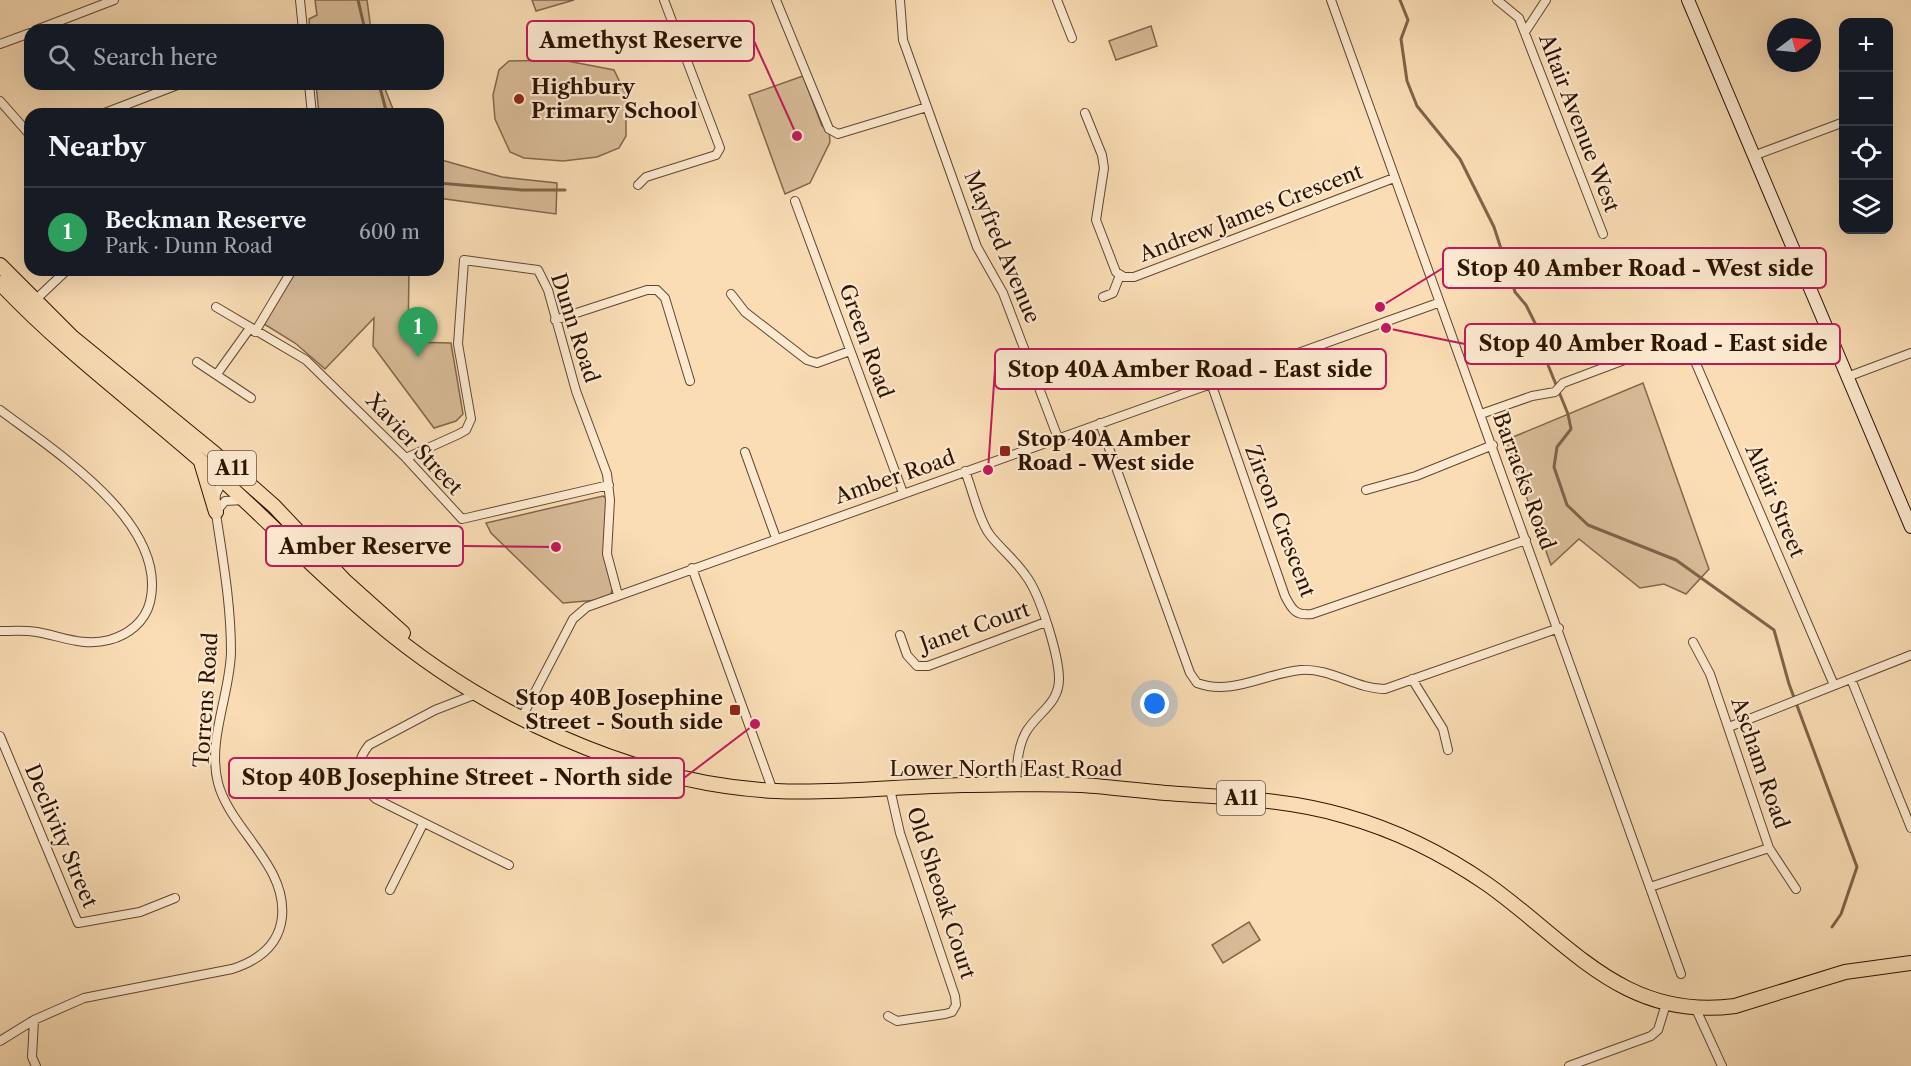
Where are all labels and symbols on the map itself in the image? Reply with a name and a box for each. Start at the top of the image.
north arrow [1767,18,1821,72]
callout: Amethyst Reserve [527,21,754,61]
text: Amethyst Reserve [538,27,743,54]
street label: Altair Avenue West [1534,29,1625,216]
place label: Highbury Primary School [531,74,698,123]
marker: Highbury Primary School [512,92,526,106]
street label: Andrew James Crescent [1135,158,1367,267]
street label: Mayfred Avenue [959,167,1046,327]
callout: Stop 40 Amber Road - West side [1443,248,1826,288]
text: Stop 40 Amber Road - West side [1456,255,1814,282]
street label: Dunn Road [546,270,605,386]
street label: Green Road [834,280,899,402]
pin: 1 [398,308,438,357]
callout: Stop 40 Amber Road - East side [1465,324,1840,364]
text: Stop 40 Amber Road - East side [1478,330,1828,357]
callout: Stop 40A Amber Road - East side [995,349,1386,389]
text: Stop 40A Amber Road - East side [1008,356,1373,383]
street label: Xavier Street [360,387,468,500]
street label: Barracks Road [1488,409,1561,553]
place label: Stop 40A Amber Road - West side [1017,426,1194,475]
street label: Altair Street [1740,440,1811,562]
street label: Zircon Crescent [1240,441,1321,601]
street label: Amber Road [830,444,958,509]
marker: Stop 40A Amber Road - West side [998,444,1012,458]
road number: A11 [208,451,256,485]
callout: Amber Reserve [266,526,463,566]
text: Amber Reserve [278,533,451,560]
street label: Janet Court [914,596,1034,658]
street label: Torrens Road [188,631,223,768]
place label: Stop 40B Josephine Street - South side [515,685,723,734]
your location [1140,689,1169,718]
street label: Ascham Road [1726,693,1795,832]
marker: Stop 40B Josephine Street - South side [728,703,742,717]
street label: Lower North East Road [890,756,1123,781]
callout: Stop 40B Josephine Street - North side [229,758,684,798]
street label: Declivity Street [20,760,103,912]
text: Stop 40B Josephine Street - North side [241,764,673,791]
road number: A11 [1217,781,1265,815]
street label: Old Sheoak Court [902,804,981,982]

